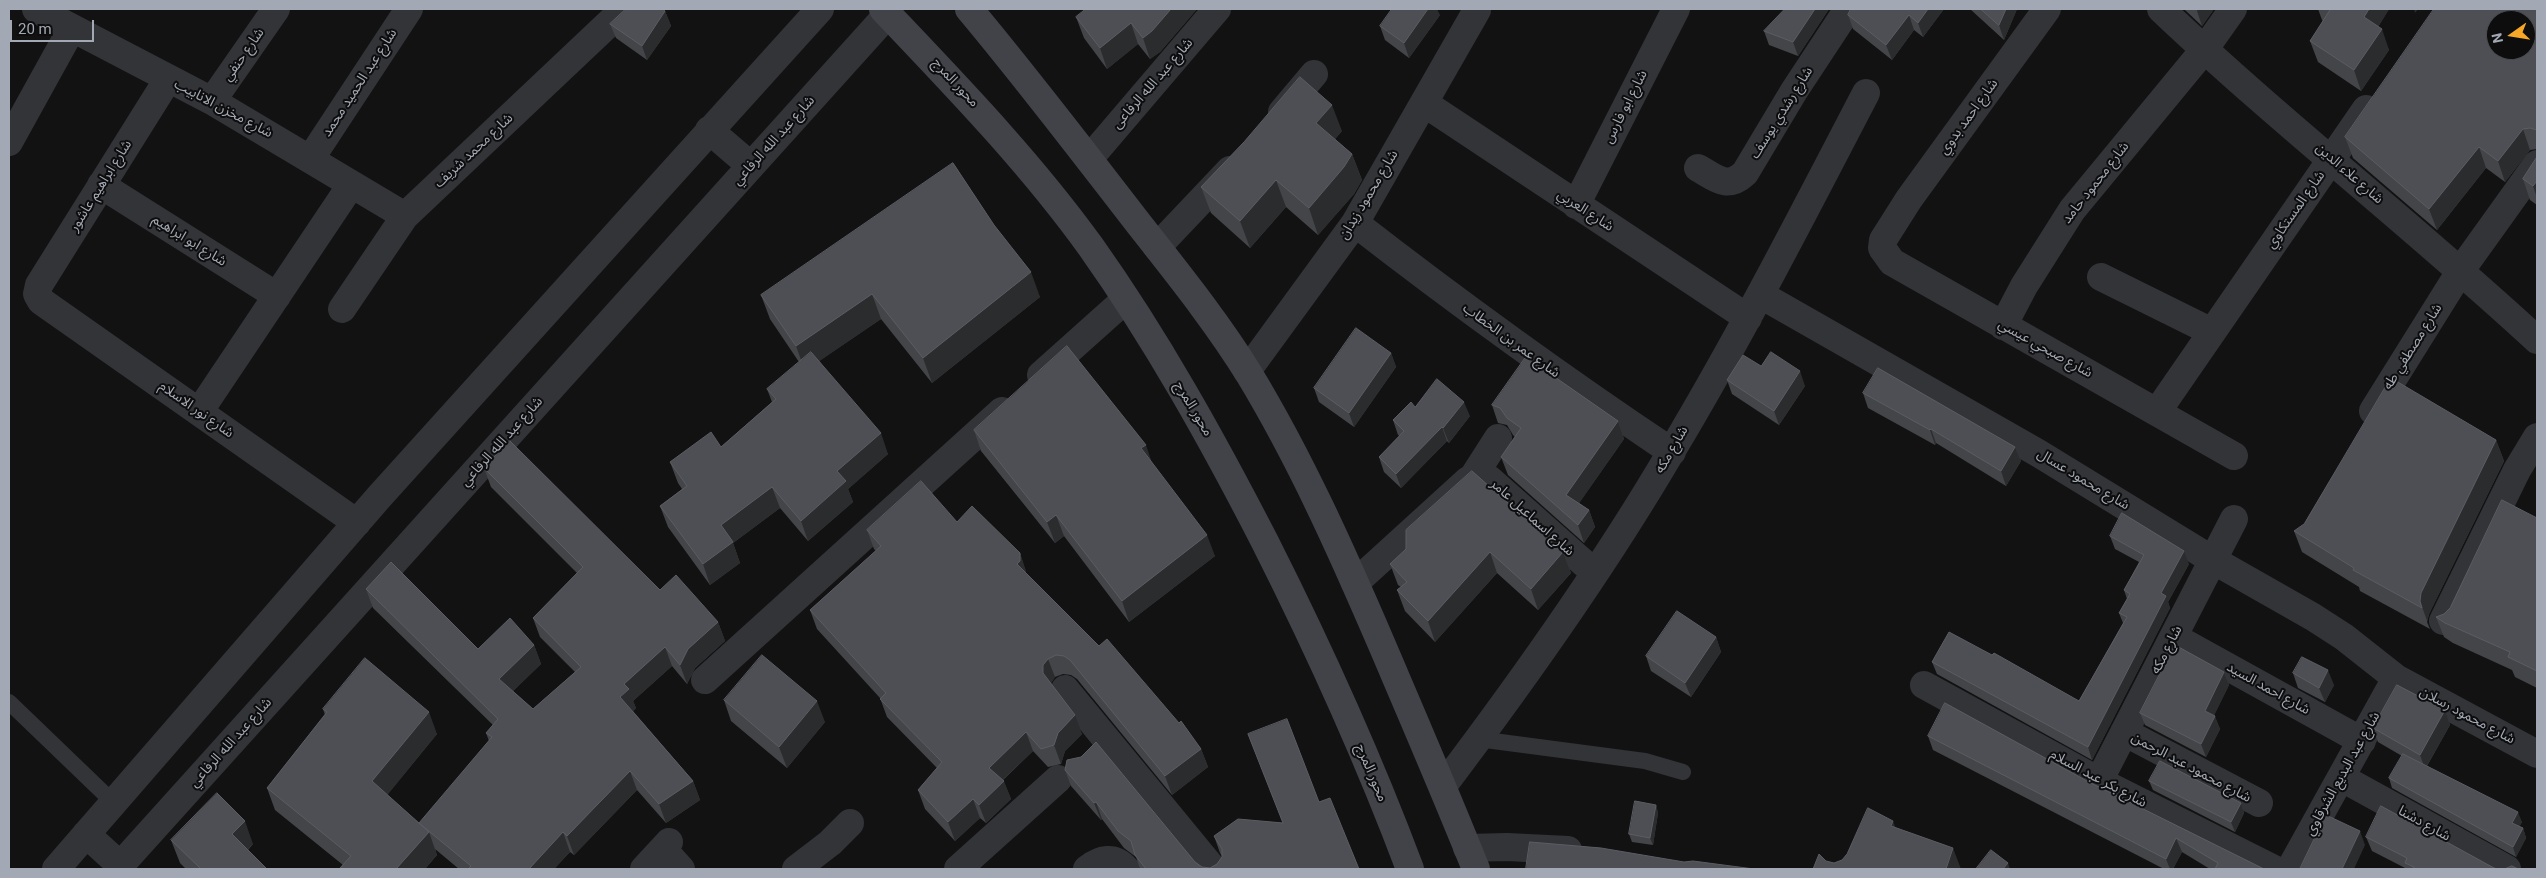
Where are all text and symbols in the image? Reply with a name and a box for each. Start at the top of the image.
scale bar [12,10,96,42]
north arrow [2486,10,2536,60]
text: 20 m [18,20,52,38]
street label: شارع حنفي [220,25,268,85]
street label: شارع عبد الحميد محمد [319,26,401,140]
text: N [2488,32,2506,45]
street label: شارع عبد الله الرفاعى [1109,35,1197,133]
street label: محور المرج [928,55,982,111]
street label: شارع رشدي يوسف [1747,64,1817,162]
street label: شارع ابو فارس [1600,68,1652,146]
street label: شارع مخزن الانابيب [171,76,275,142]
street label: شارع احمد بدوي [1936,76,2002,158]
street label: شارع عبد الله الرفاعي [729,93,819,189]
street label: شارع محمد شريف [431,110,517,192]
street label: شارع ابراهيم عاشور [66,137,136,235]
street label: شارع محمود حامد [2059,139,2133,227]
street label: شارع علاء الدين [2312,140,2386,208]
street label: شارع محمود زيدان [1336,147,1402,243]
street label: شارع المستكاوي [2263,168,2329,252]
street label: شارع العربي [1553,186,1617,236]
street label: شارع ابو ابراهيم [149,211,229,271]
street label: شارع عمر بن الخطاب [1459,300,1563,382]
street label: شارع مصطفي طه [2380,301,2446,393]
street label: شارع صبحي عيسي [1995,316,2095,382]
street label: شارع نور الاسلام [155,378,237,442]
street label: محور المرج [1170,379,1216,439]
street label: شارع عبد الله الرفاعي [457,394,547,490]
street label: شارع مكه [1652,423,1692,477]
street label: شارع محمود عسال [2034,446,2132,514]
street label: شارع اسماعيل عامر [1487,476,1577,560]
street label: شارع مكه [2148,623,2186,677]
street label: شارع احمد السيد [2223,659,2313,719]
street label: شارع محمود رسلان [2416,684,2518,748]
street label: شارع عبد الله الرفاعي [186,695,276,791]
street label: شارع عبد البديع الشرقاوي [2302,709,2384,839]
street label: شارع محمود عبد الرحمن [2128,729,2254,807]
street label: محور المرج [1351,742,1391,804]
street label: شارع بكر عبد السلام [2047,746,2149,812]
street label: شارع دشنا [2395,803,2453,845]

